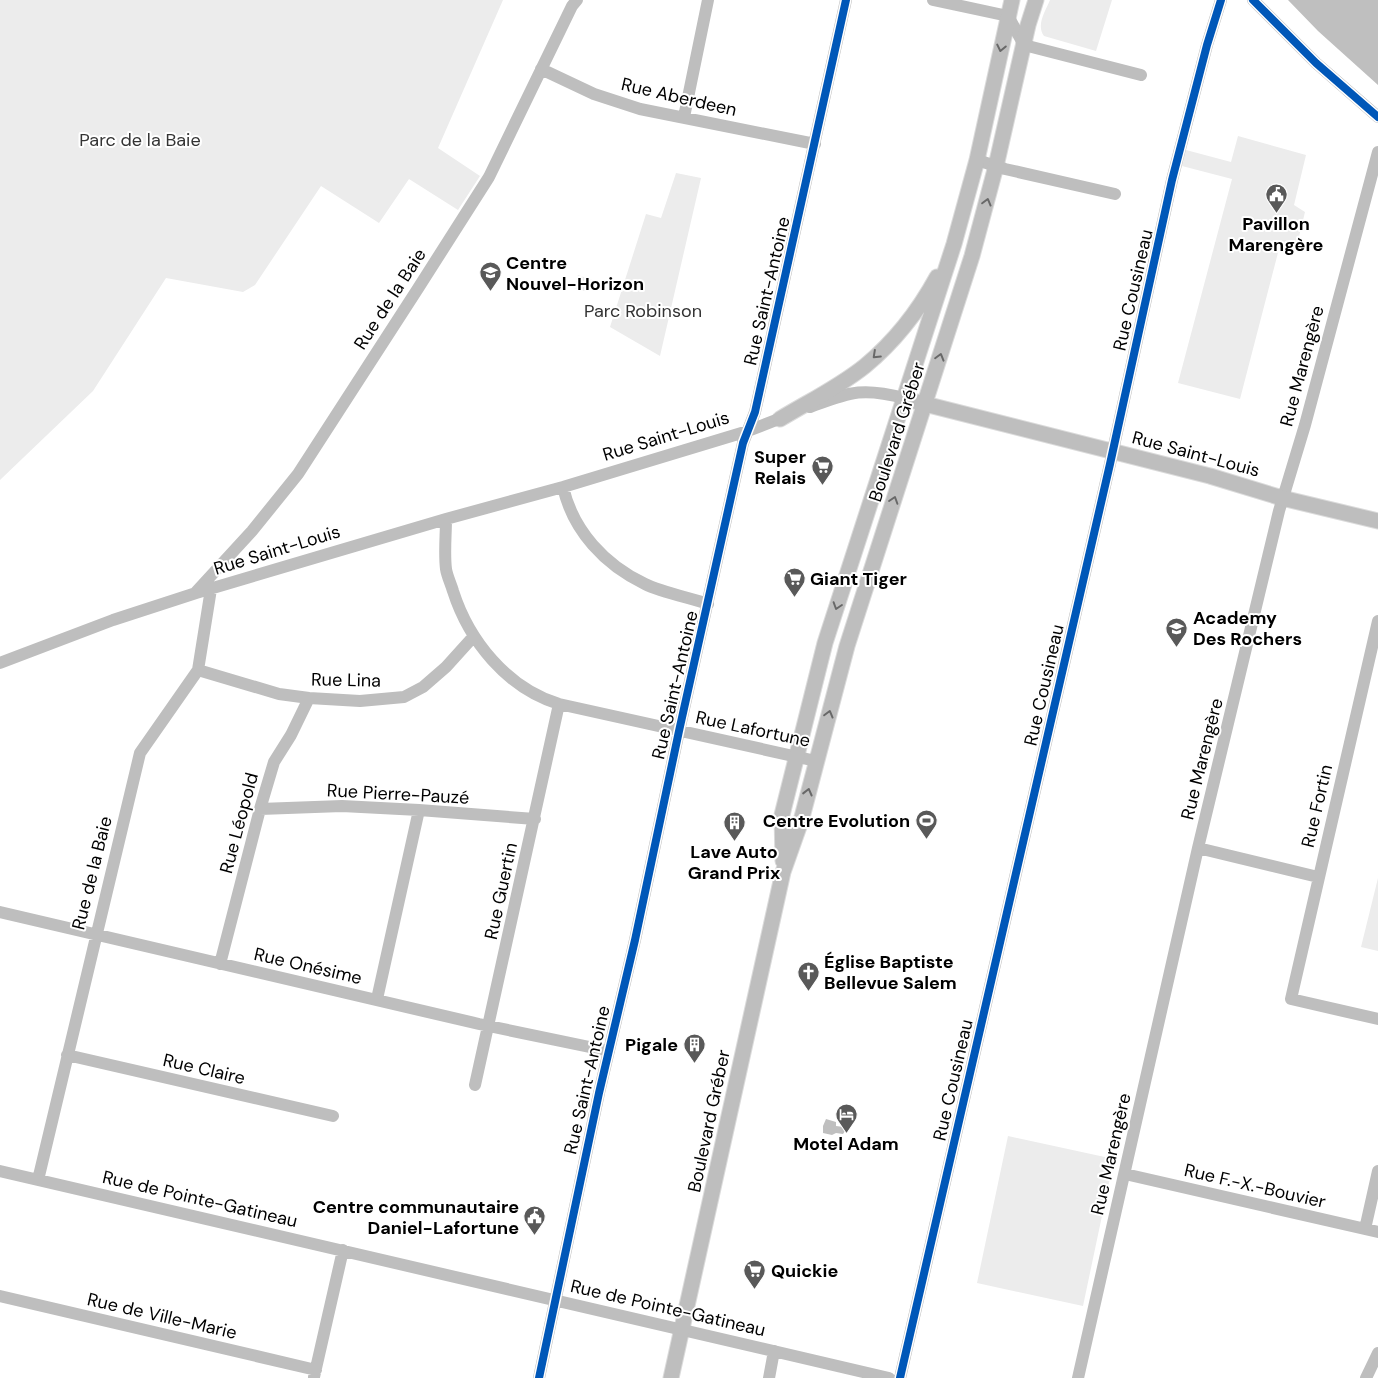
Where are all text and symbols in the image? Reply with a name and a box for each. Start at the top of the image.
one-way arrow [996,43,1007,52]
street label: Rue Aberdeen [619,72,739,122]
park label: Parc de la Baie [79,128,201,152]
public building icon: Pavillon Marengère [1264,182,1288,213]
one-way arrow [981,197,992,206]
place label: Pavillon Marengère [1229,212,1324,257]
street label: Rue Saint-Antoine [738,214,796,368]
street label: Rue Cousineau [1107,227,1159,353]
street label: Rue de la Baie [348,244,432,354]
place label: Centre Nouvel-Horizon [506,251,644,296]
school or university icon: Centre Nouvel-Horizon [478,261,502,292]
park label: Parc Robinson [584,299,702,323]
street label: Rue Marengère [1274,303,1330,429]
one-way arrow [873,349,882,358]
one-way arrow [935,354,945,362]
street label: Boulevard Gréber [863,359,931,505]
street label: Rue Saint-Louis [600,405,732,467]
street label: Rue Saint-Louis [1130,425,1262,483]
place label: Super Relais [754,445,806,490]
supermarket icon: Super Relais [810,455,834,486]
one-way arrow [889,496,899,505]
street label: Rue Saint-Louis [211,519,343,581]
supermarket icon: Giant Tiger [782,567,806,598]
place label: Giant Tiger [810,567,907,591]
one-way arrow [833,601,843,610]
place label: Academy Des Rochers [1193,606,1302,651]
street label: Rue Saint-Antoine [646,608,704,762]
school or university icon: Academy Des Rochers [1165,616,1189,647]
street label: Rue Cousineau [1018,622,1070,748]
street label: Rue Lina [311,667,381,693]
street label: Rue Marengère [1175,696,1229,822]
street label: Rue Lafortune [694,705,812,753]
one-way arrow [823,709,834,718]
street label: Rue Fortin [1296,762,1338,850]
street label: Rue Léopold [214,770,264,876]
street label: Rue Pierre-Pauzé [326,778,470,810]
one-way arrow [802,788,813,797]
place label: Centre Evolution [763,809,910,833]
sports icon: Centre Evolution [914,809,938,840]
building icon: Lave Auto Grand Prix [722,810,746,841]
street label: Rue de la Baie [66,814,118,932]
street label: Rue Guertin [479,840,523,942]
place label: Lave Auto Grand Prix [688,840,780,885]
street label: Rue Onésime [252,942,364,990]
place label: Église Baptiste Bellevue Salem [824,950,957,995]
church icon: Église Baptiste Bellevue Salem [796,960,820,991]
street label: Rue Saint-Antoine [558,1003,616,1157]
street label: Rue Cousineau [927,1017,979,1143]
place label: Pigale [625,1033,678,1057]
building icon: Pigale [682,1033,706,1064]
street label: Boulevard Gréber [682,1047,736,1195]
street label: Rue Claire [161,1048,247,1090]
street label: Rue Marengère [1085,1091,1137,1217]
hotel icon: Motel Adam [834,1102,858,1133]
place label: Motel Adam [793,1132,899,1156]
street label: Rue F.-X.-Bouvier [1182,1158,1328,1214]
street label: Rue de Pointe-Gatineau [100,1165,300,1233]
place label: Centre communautaire Daniel-Lafortune [313,1195,519,1240]
public building icon: Centre communautaire Daniel-Lafortune [523,1205,547,1236]
supermarket icon: Quickie [743,1259,767,1290]
place label: Quickie [771,1259,838,1283]
street label: Rue de Pointe-Gatineau [568,1274,768,1342]
street label: Rue de Ville-Marie [85,1287,239,1345]

